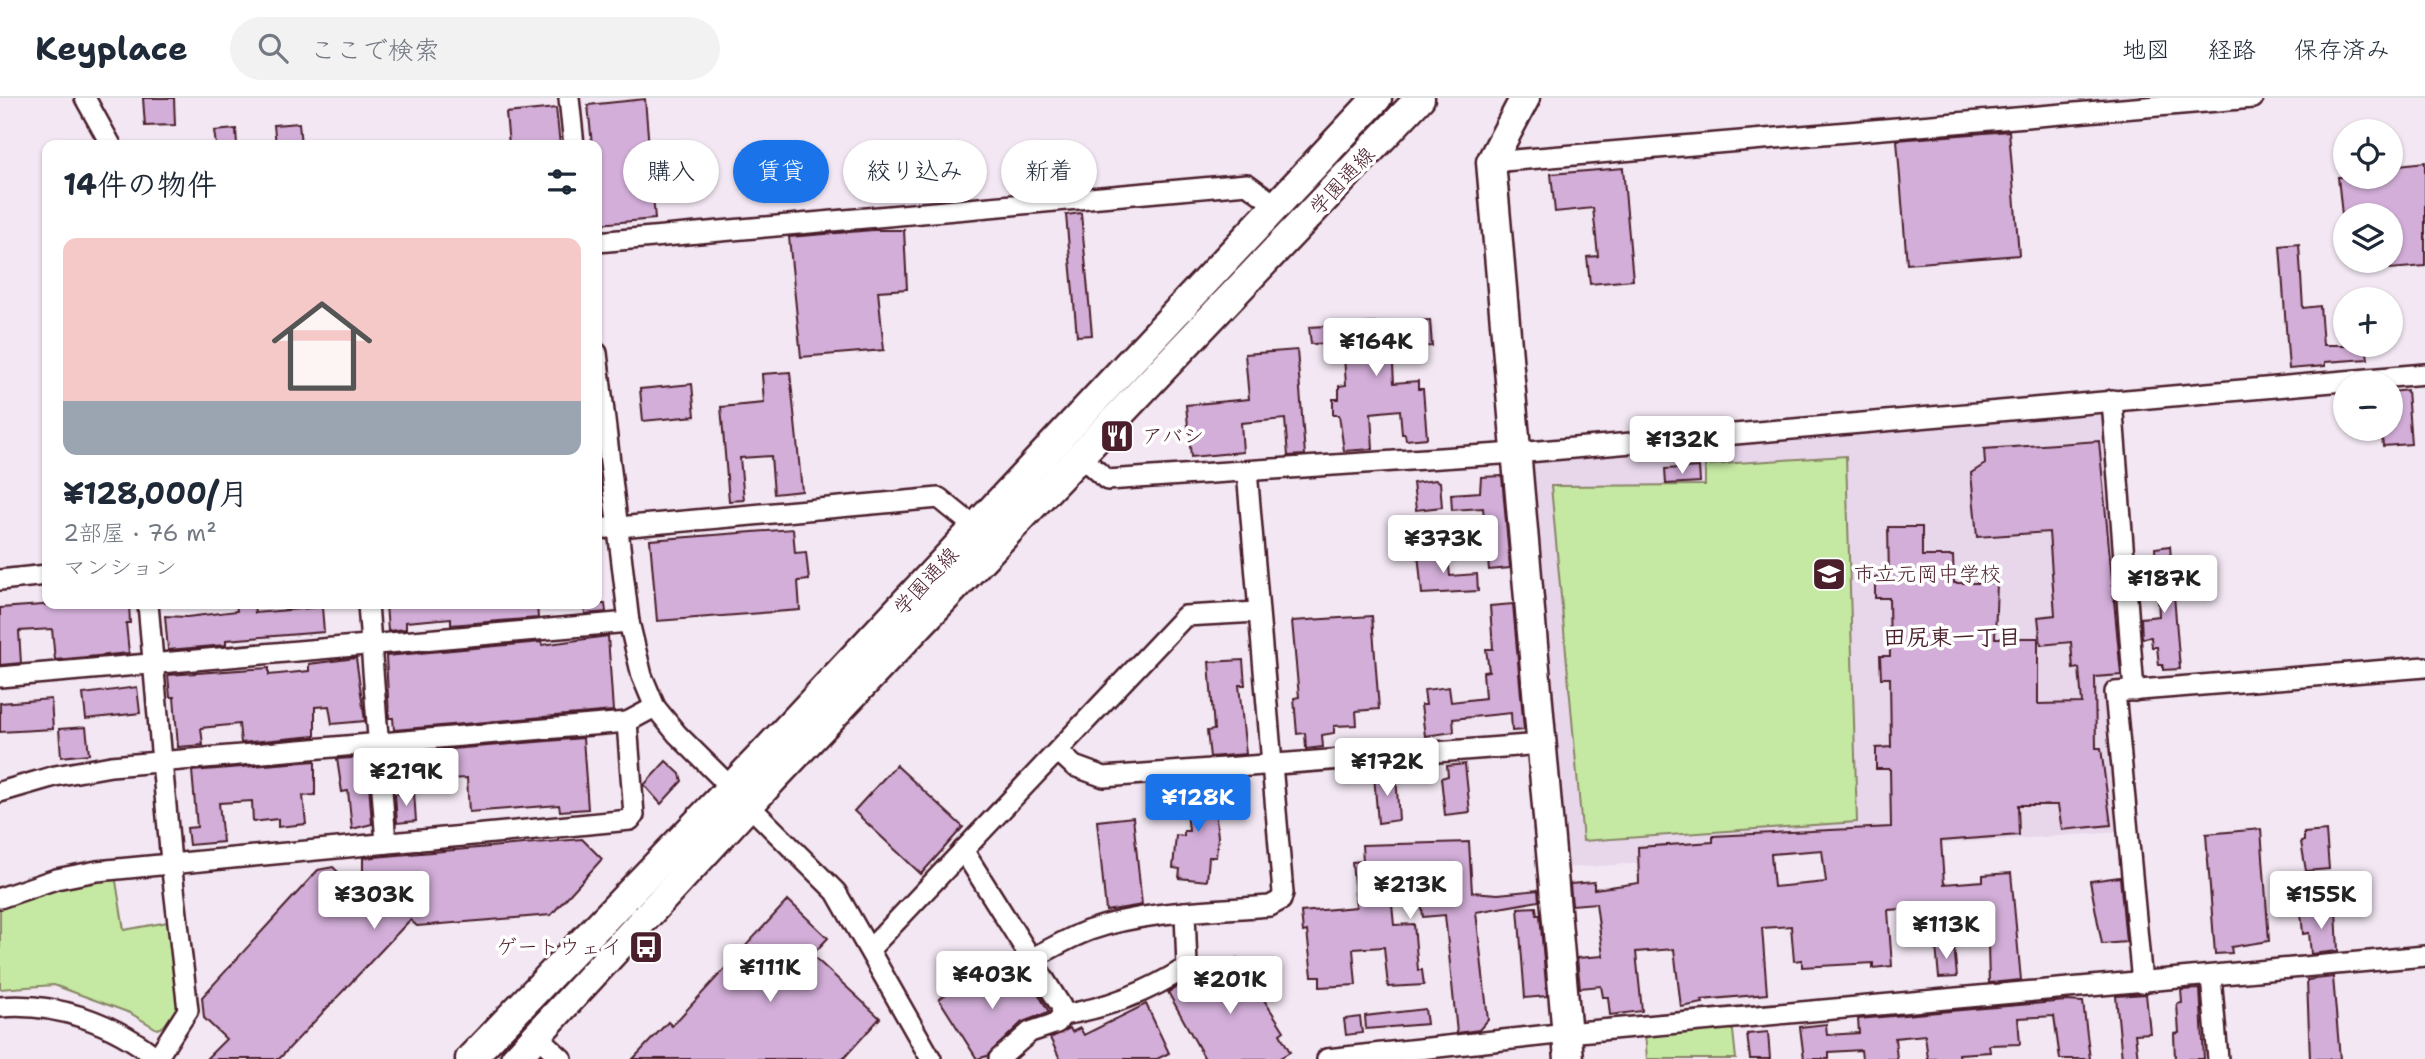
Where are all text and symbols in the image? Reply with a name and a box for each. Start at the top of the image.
search box [230,17,720,80]
text: Keyplace [35,26,188,71]
icon: search [254,29,292,67]
text: ここで検索 [310,32,440,67]
text: 地図 [2122,34,2170,66]
text: 経路 [2208,34,2256,66]
text: 保存済み [2294,34,2390,66]
map controls [2333,119,2403,441]
button: locate [2333,119,2403,189]
chip: 購入 [623,140,719,203]
chip: 賃貸 [733,140,829,203]
chip: 絞り込み [843,140,987,203]
chip: 新着 [1001,140,1097,203]
street label: 学園通線 [1303,141,1381,221]
icon: filters [543,163,581,201]
text: 14件の物件 [63,164,217,205]
button: layers [2333,203,2403,273]
icon: home [259,283,385,409]
button: + [2333,287,2403,357]
pin: ¥164K [1327,318,1425,378]
text: ¥164K [1339,326,1413,356]
button: − [2333,371,2403,441]
pin: ¥132K [1633,416,1731,476]
restaurant icon: アバシ [1098,417,1136,455]
place label: アバシ [1142,422,1204,450]
text: ¥132K [1646,424,1718,454]
text: ¥128,000/月 [63,473,248,514]
pin: ¥373K [1394,516,1492,575]
text: 2部屋 · 76 m² [63,518,217,548]
text: ¥373K [1404,523,1482,553]
street label: 学園通線 [887,541,965,621]
text: マンション [63,552,177,582]
school or university icon: 市立元岡中学校 [1810,555,1848,593]
pin: ¥187K [2115,556,2213,615]
place label: 市立元岡中学校 [1854,560,2001,588]
text: ¥187K [2127,563,2201,593]
district label: 田尻東一丁目 [1883,622,2021,652]
pin: ¥172K [1338,738,1436,798]
text: ¥172K [1351,746,1423,776]
pin: ¥219K [357,748,455,808]
text: ¥219K [369,756,443,786]
pin: ¥128K [1149,774,1247,834]
text: ¥128K [1161,782,1235,812]
pin: ¥213K [1361,862,1459,921]
text: ¥213K [1374,869,1446,899]
pin: ¥303K [325,872,423,931]
pin: ¥155K [2272,872,2370,931]
text: ¥303K [334,879,414,909]
text: ¥155K [2286,879,2356,909]
pin: ¥113K [1897,902,1995,961]
text: ¥113K [1912,909,1980,939]
bus stop icon: ゲートウェイ [627,928,665,966]
place label: ゲートウェイ [496,933,622,961]
pin: ¥111K [721,944,819,1004]
pin: ¥403K [943,951,1041,1011]
text: ¥111K [739,952,801,982]
pin: ¥201K [1181,956,1279,1016]
text: ¥403K [952,959,1032,989]
text: ¥201K [1193,964,1267,994]

